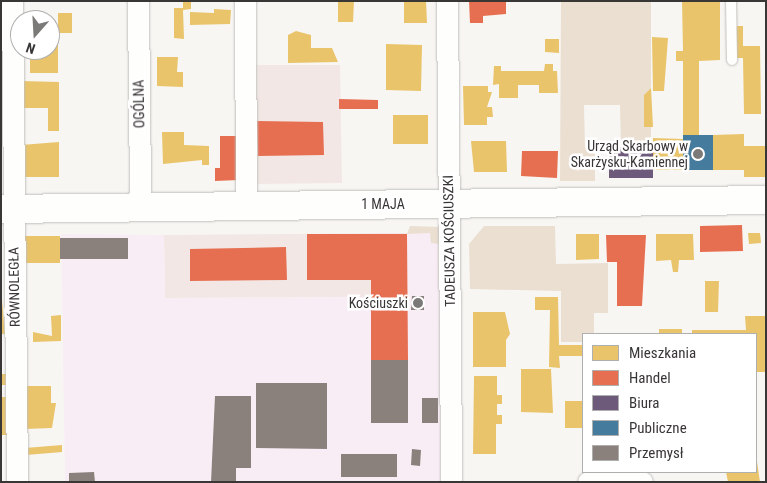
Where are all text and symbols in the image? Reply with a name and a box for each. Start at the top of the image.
north arrow [10,10,60,60]
text: N [24,39,37,57]
street label: OGÓLNA [130,80,148,128]
place label: Urząd Skarbowy w Skarżysku-Kamiennej [571,138,688,170]
marker: Urząd Skarbowy w Skarżysku-Kamiennej [692,148,704,160]
street label: TADEUSZA KOŚCIUSZKI [439,175,459,307]
street label: 1 MAJA [361,196,405,212]
street label: RÓWNOLEGŁA [5,247,23,327]
place label: Kościuszki [349,295,408,311]
marker: Kościuszki [412,297,424,309]
legend [582,333,757,473]
text: Mieszkania [629,344,696,362]
text: Handel [629,369,671,387]
text: Biura [629,394,659,412]
text: Publiczne [629,419,687,437]
text: Przemysł [629,444,684,462]

